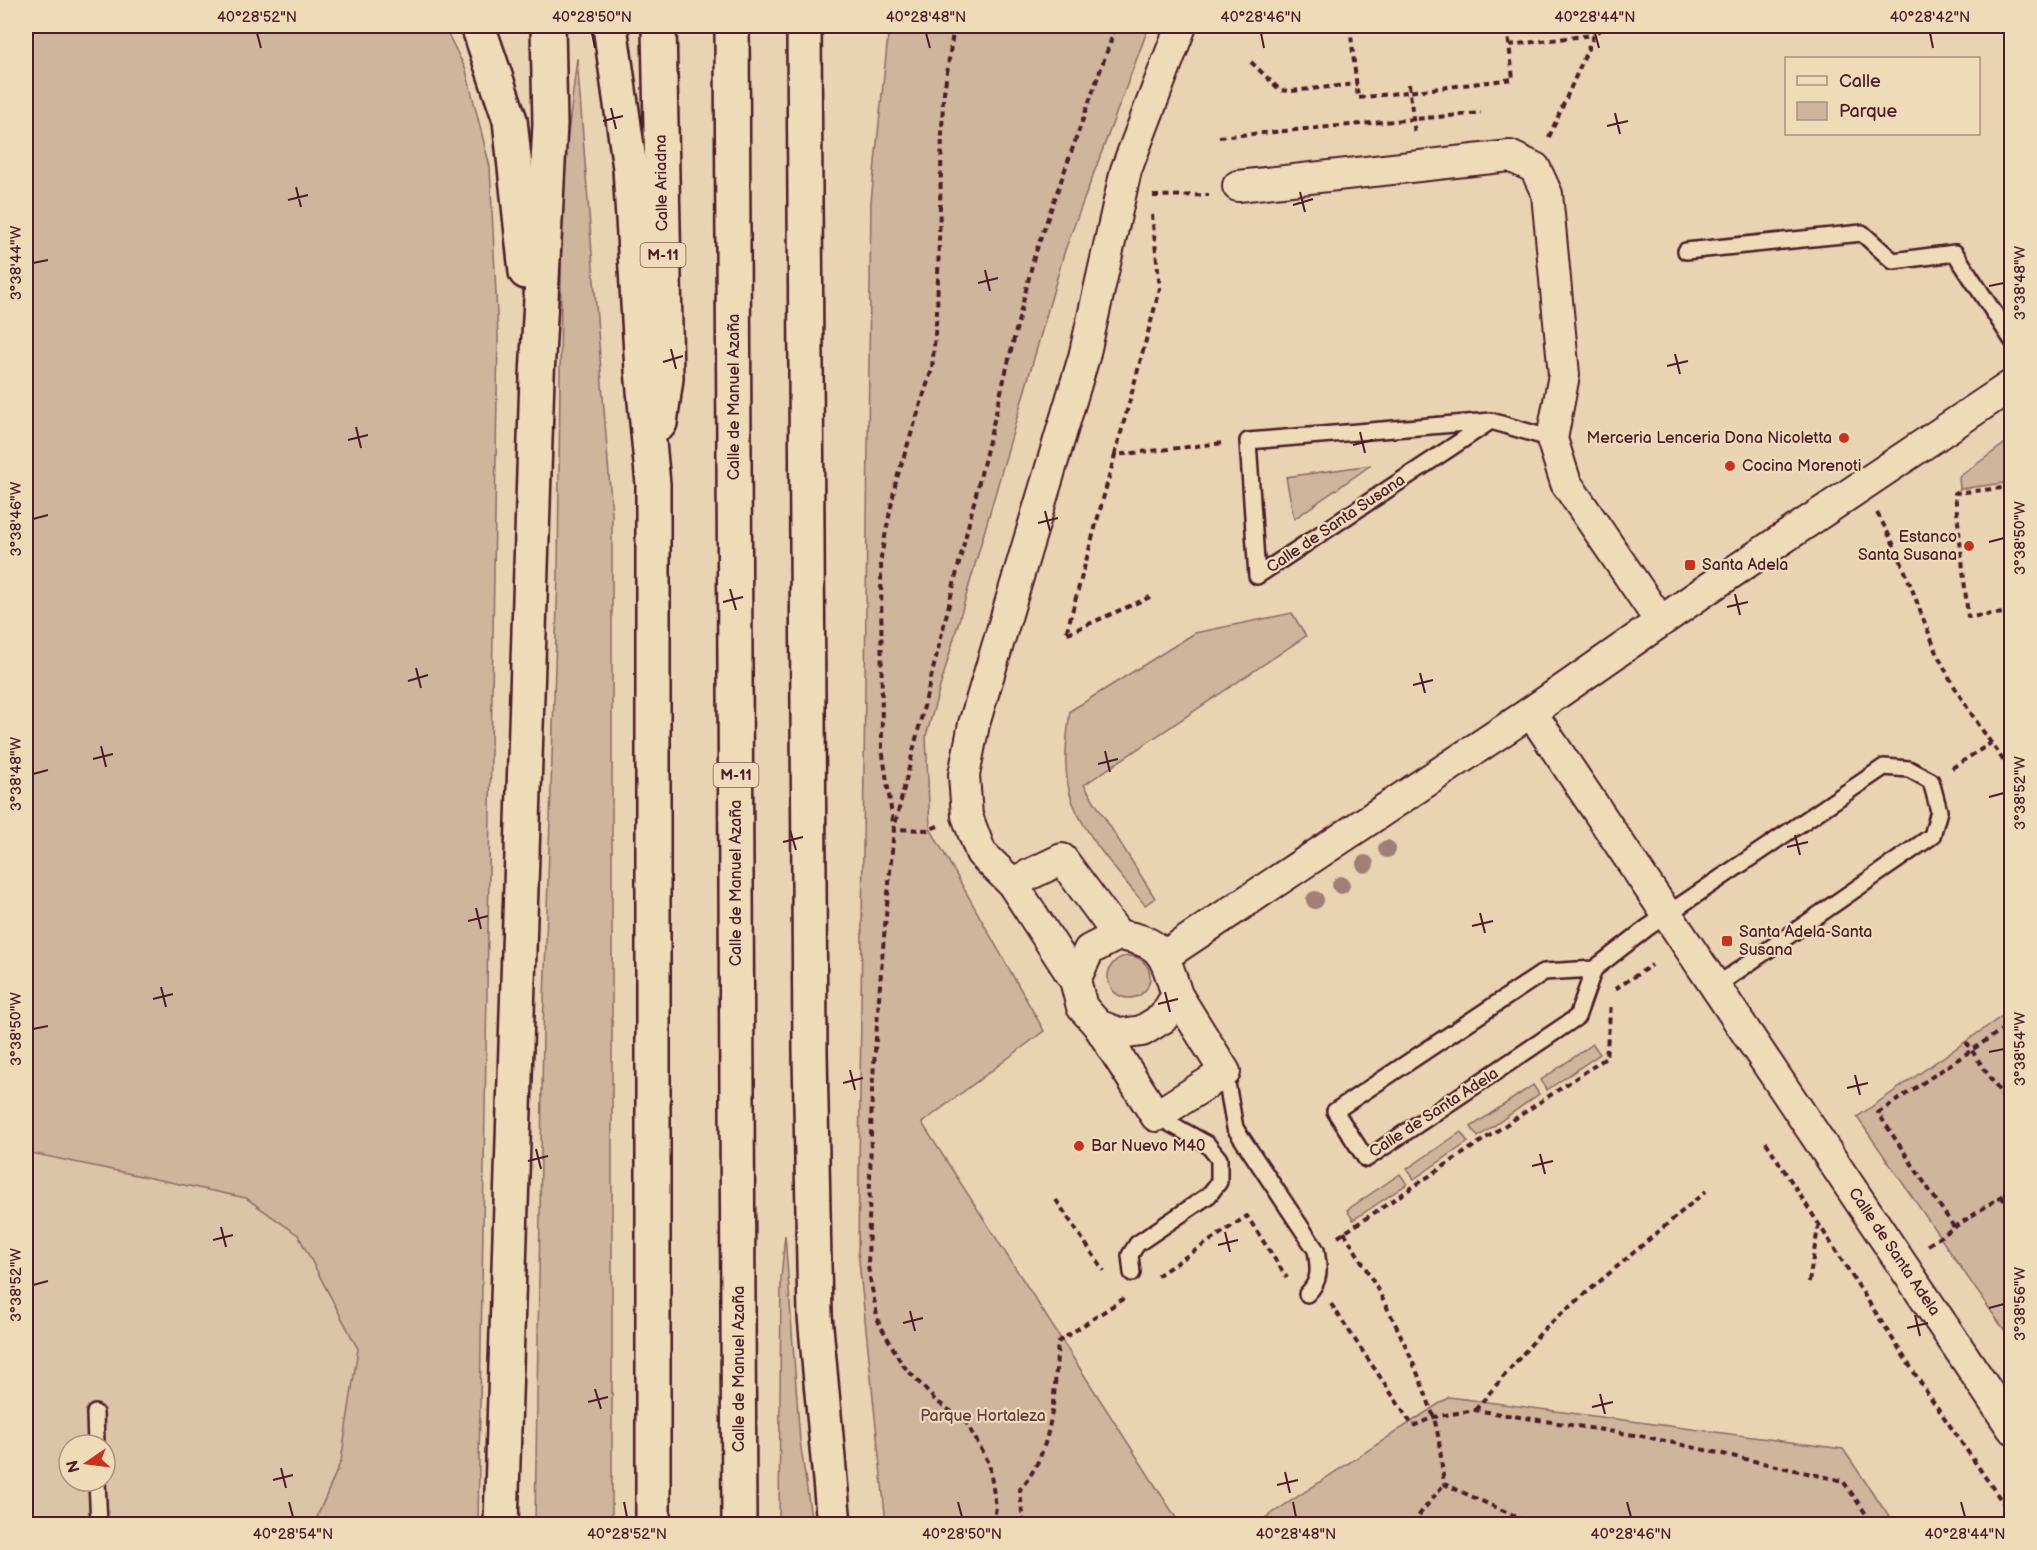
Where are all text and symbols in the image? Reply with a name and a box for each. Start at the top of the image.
text: 40°28'52"N [217,8,297,27]
text: 40°28'50"N [552,8,632,27]
text: 40°28'48"N [886,8,966,27]
text: 40°28'46"N [1220,8,1302,27]
text: 40°28'44"N [1554,8,1636,27]
text: 40°28'42"N [1890,8,1970,27]
legend [1785,57,1980,135]
text: Calle [1839,71,1881,92]
text: Parque [1839,101,1897,122]
street label: Calle Ariadna [652,134,672,232]
text: 3°38'44"W [7,225,26,300]
road number: M-11 [640,243,686,267]
text: 3°38'48"W [2011,246,2030,320]
street label: Calle de Manuel Azaña [725,314,744,480]
place label: Merceria Lenceria Dona Nicoletta [1587,429,1832,448]
marker: Merceria Lenceria Dona Nicoletta [1837,431,1851,445]
place label: Cocina Morenoti [1742,457,1862,476]
marker: Cocina Morenoti [1723,459,1737,473]
street label: Calle de Santa Susana [1263,471,1409,577]
text: 3°38'46"W [7,481,26,556]
text: 3°38'50"W [2011,501,2030,575]
place label: Estanco Santa Susana [1858,528,1957,565]
marker: Estanco Santa Susana [1962,539,1976,553]
place label: Santa Adela [1702,556,1788,575]
marker: Santa Adela [1683,558,1697,572]
text: 3°38'48"W [7,737,26,811]
text: 3°38'52"W [2011,756,2030,830]
road number: M-11 [714,763,758,787]
street label: Calle de Manuel Azaña [727,800,746,966]
place label: Santa Adela-Santa Susana [1739,923,1872,960]
marker: Santa Adela-Santa Susana [1720,934,1734,948]
text: 3°38'50"W [7,992,26,1066]
text: 3°38'54"W [2011,1012,2030,1086]
street label: Calle de Santa Adela [1366,1064,1502,1162]
place label: Bar Nuevo M40 [1091,1137,1205,1156]
marker: Bar Nuevo M40 [1072,1139,1086,1153]
street label: Calle de Santa Adela [1844,1184,1944,1320]
text: 3°38'52"W [7,1248,26,1322]
text: 3°38'56"W [2011,1267,2030,1341]
street label: Calle de Manuel Azaña [730,1286,749,1452]
park label: Parque Hortaleza [920,1407,1046,1426]
north arrow [57,1433,117,1493]
text: N [63,1458,85,1474]
text: 40°28'54"N [253,1525,333,1544]
text: 40°28'52"N [587,1525,667,1544]
text: 40°28'50"N [922,1525,1002,1544]
text: 40°28'48"N [1256,1525,1336,1544]
text: 40°28'46"N [1590,1525,1672,1544]
text: 40°28'44"N [1924,1525,2006,1544]

